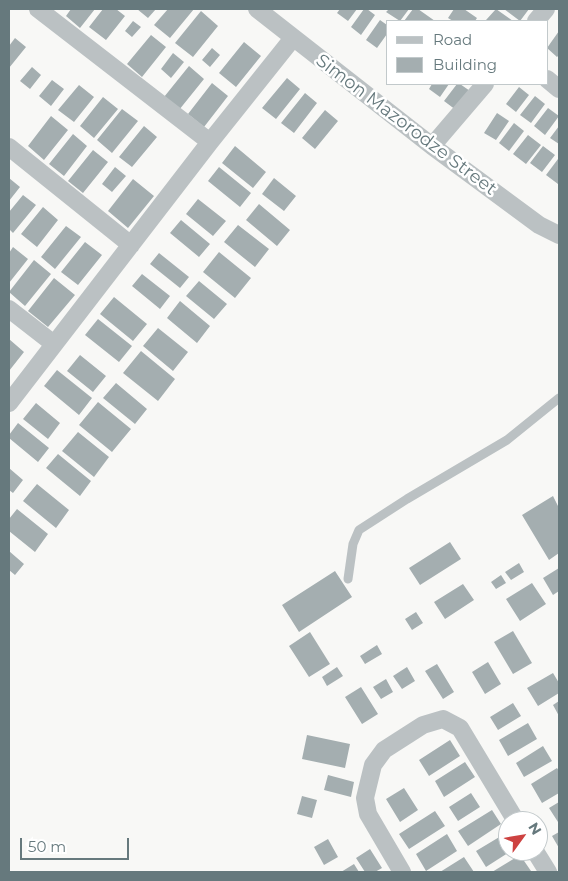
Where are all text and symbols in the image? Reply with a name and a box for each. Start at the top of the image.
legend [386,20,548,85]
text: Road [433,30,472,49]
street label: Simon Mazorodze Street [311,50,501,200]
text: Building [433,55,497,74]
north arrow [498,811,548,861]
text: N [524,819,546,838]
scale bar [22,828,131,860]
text: 50 m [28,837,66,856]

